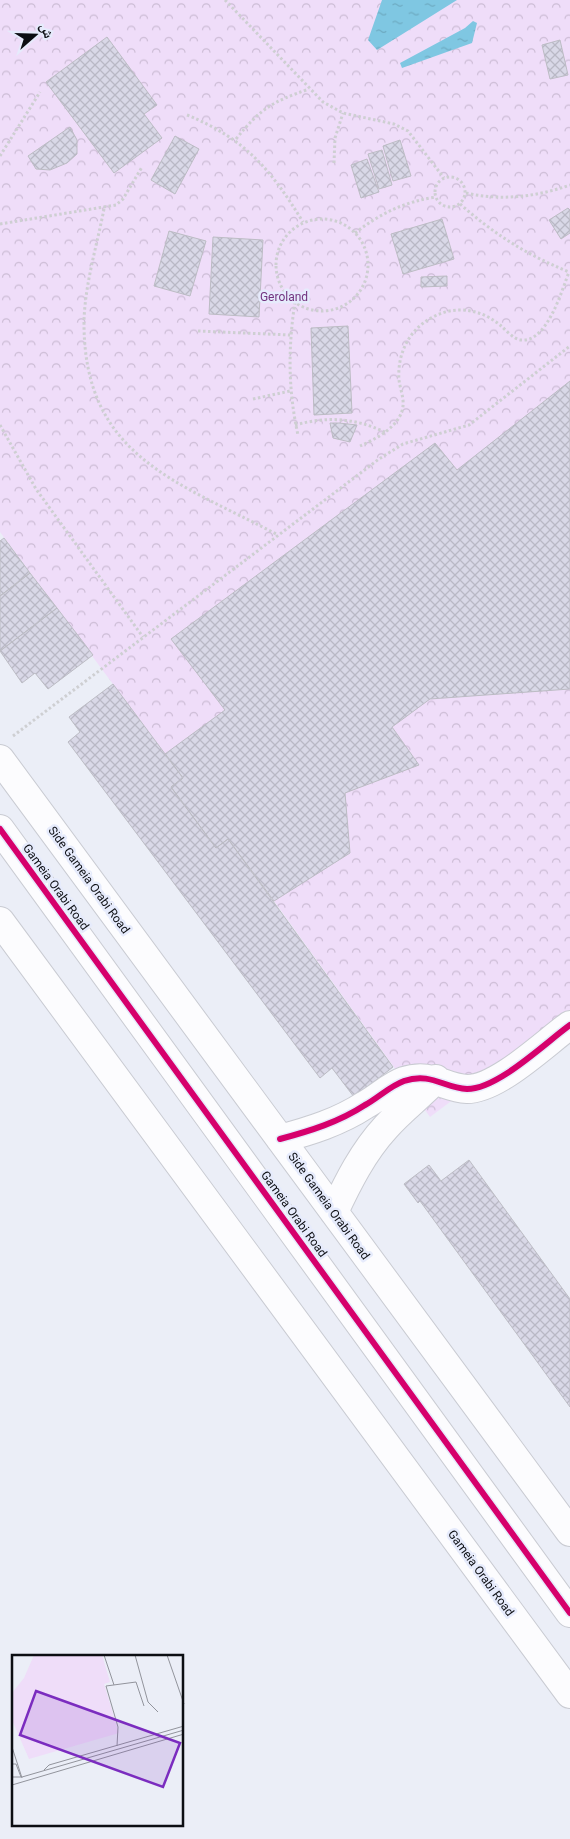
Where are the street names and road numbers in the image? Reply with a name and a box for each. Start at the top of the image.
street label: Side Gameia Orabi Road [45,824,133,936]
street label: Gameia Orabi Road [20,841,92,933]
street label: Side Gameia Orabi Road [285,1150,373,1262]
street label: Gameia Orabi Road [258,1168,330,1260]
street label: Gameia Orabi Road [445,1527,517,1619]

